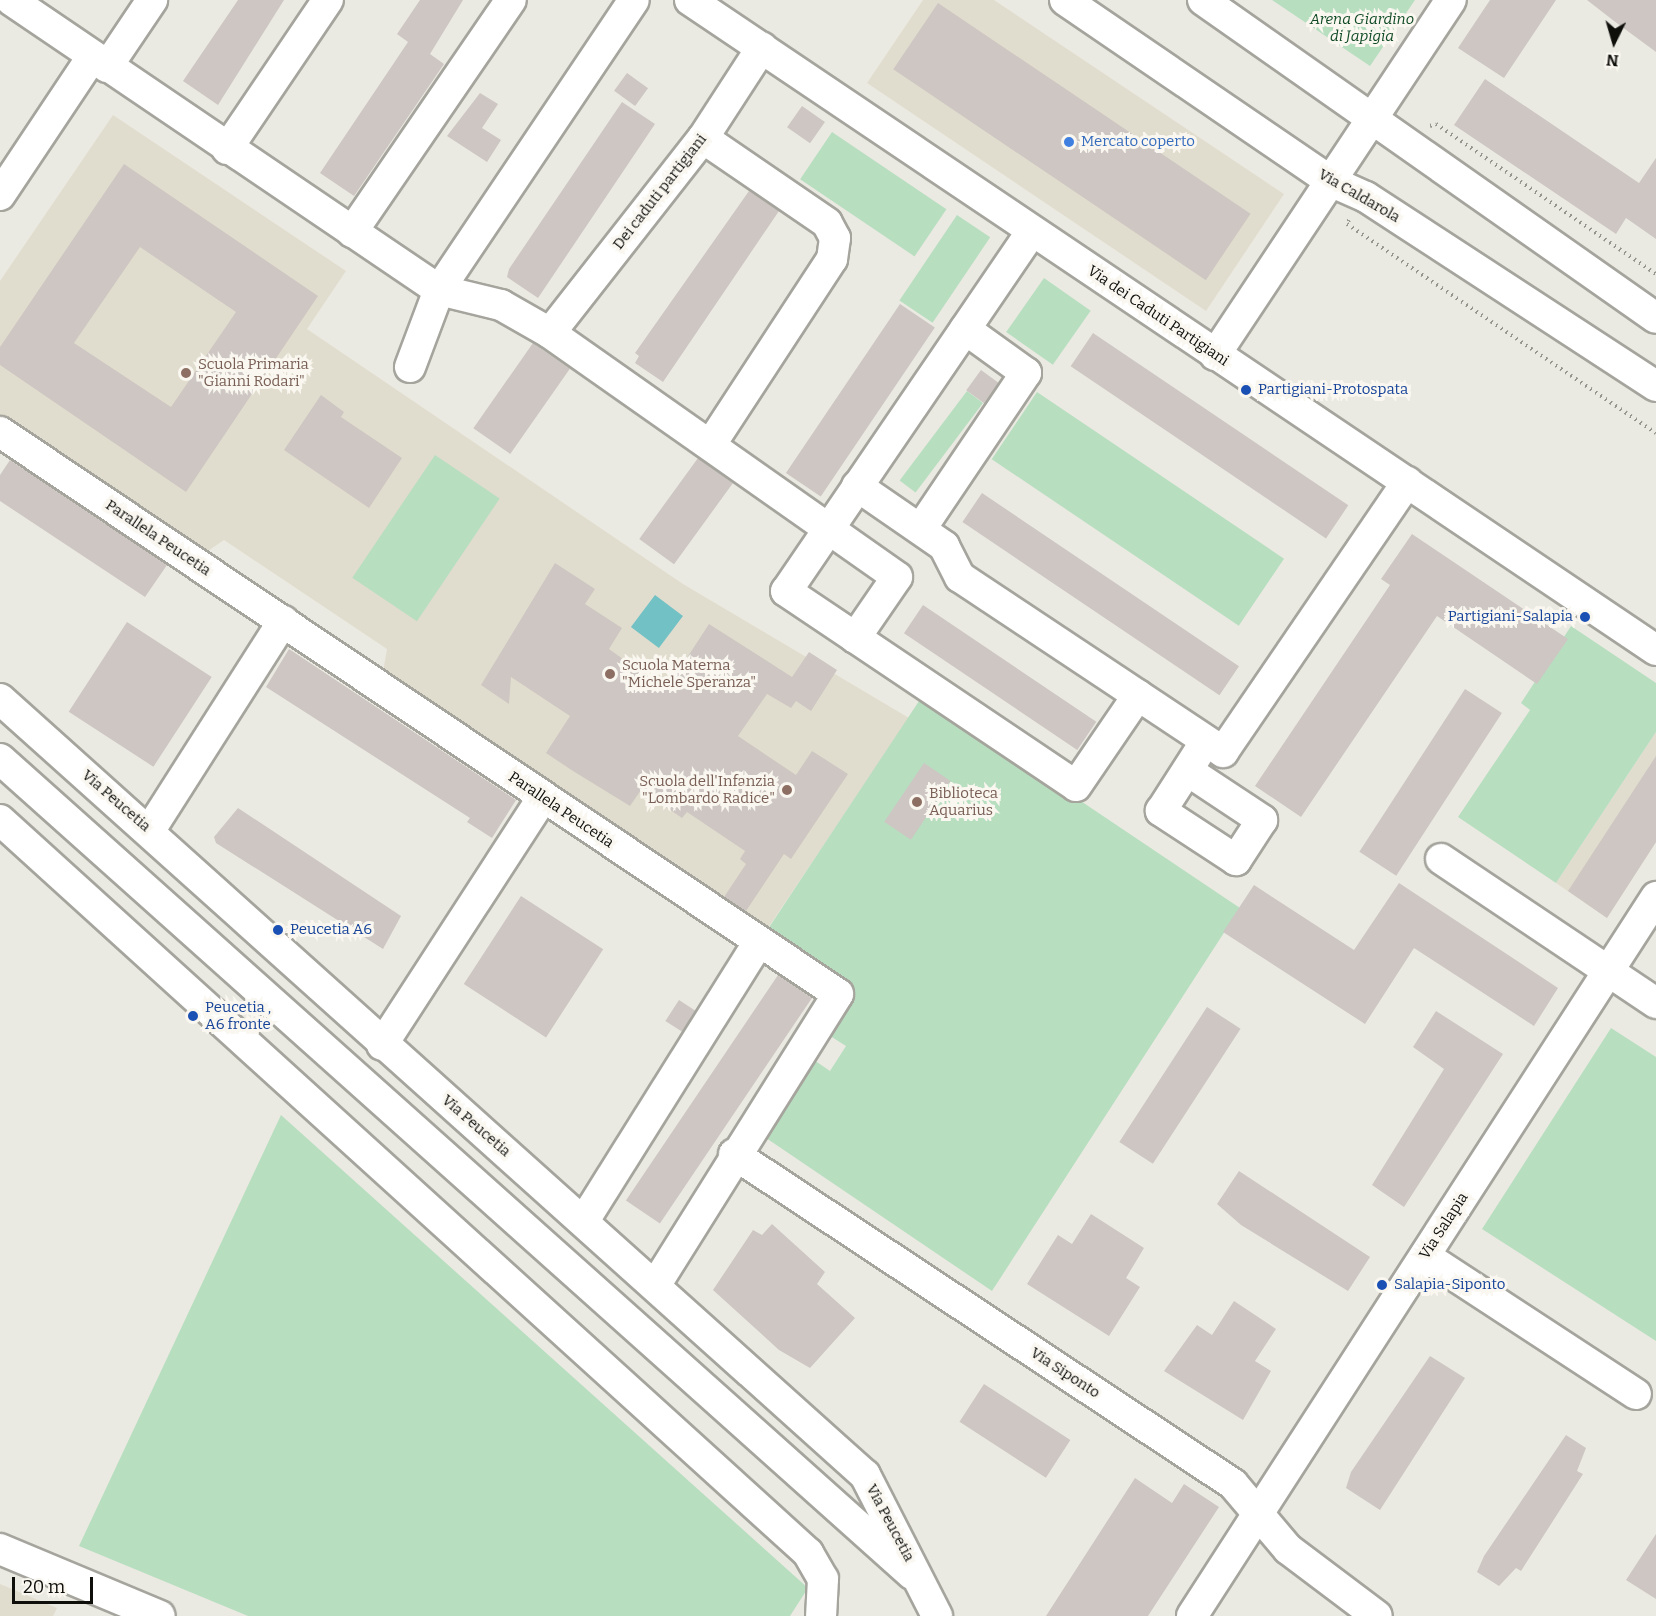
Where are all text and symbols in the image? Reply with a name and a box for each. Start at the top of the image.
park label: Arena Giardino di Japigia [1310,10,1414,45]
north arrow [1584,12,1644,72]
text: N [1605,50,1619,70]
street label: Dei caduti partigiani [609,131,711,253]
place label: Mercato coperto [1081,133,1195,151]
marker: Mercato coperto [1062,135,1076,149]
street label: Via Caldarola [1315,165,1403,227]
street label: Via dei Caduti Partigiani [1084,262,1232,370]
place label: Scuola Primaria "Gianni Rodari" [198,355,309,390]
marker: Scuola Primaria "Gianni Rodari" [179,366,193,380]
place label: Partigiani-Protospata [1258,381,1408,399]
marker: Partigiani-Protospata [1239,383,1253,397]
street label: Parallela Peucetia [102,496,214,580]
place label: Partigiani-Salapia [1448,608,1573,626]
marker: Partigiani-Salapia [1578,610,1592,624]
place label: Scuola Materna "Michele Speranza" [622,656,756,691]
marker: Scuola Materna "Michele Speranza" [603,667,617,681]
street label: Via Peucetia [78,766,154,836]
street label: Parallela Peucetia [505,768,617,852]
place label: Scuola dell'Infanzia "Lombardo Radice" [639,772,775,807]
marker: Scuola dell'Infanzia "Lombardo Radice" [780,783,794,797]
place label: Biblioteca Aquarius [929,784,998,819]
marker: Biblioteca Aquarius [910,795,924,809]
place label: Peucetia A6 [290,921,372,939]
marker: Peucetia A6 [271,923,285,937]
place label: Peucetia , A6 fronte [205,998,271,1033]
marker: Peucetia , A6 fronte [186,1009,200,1023]
street label: Via Peucetia [438,1091,514,1161]
street label: Via Salapia [1416,1189,1472,1263]
place label: Salapia-Siponto [1394,1276,1505,1294]
marker: Salapia-Siponto [1375,1278,1389,1292]
street label: Via Siponto [1027,1344,1103,1402]
street label: Via Peucetia [862,1481,918,1565]
scale bar [15,1565,96,1603]
text: 20 m [23,1576,65,1598]

